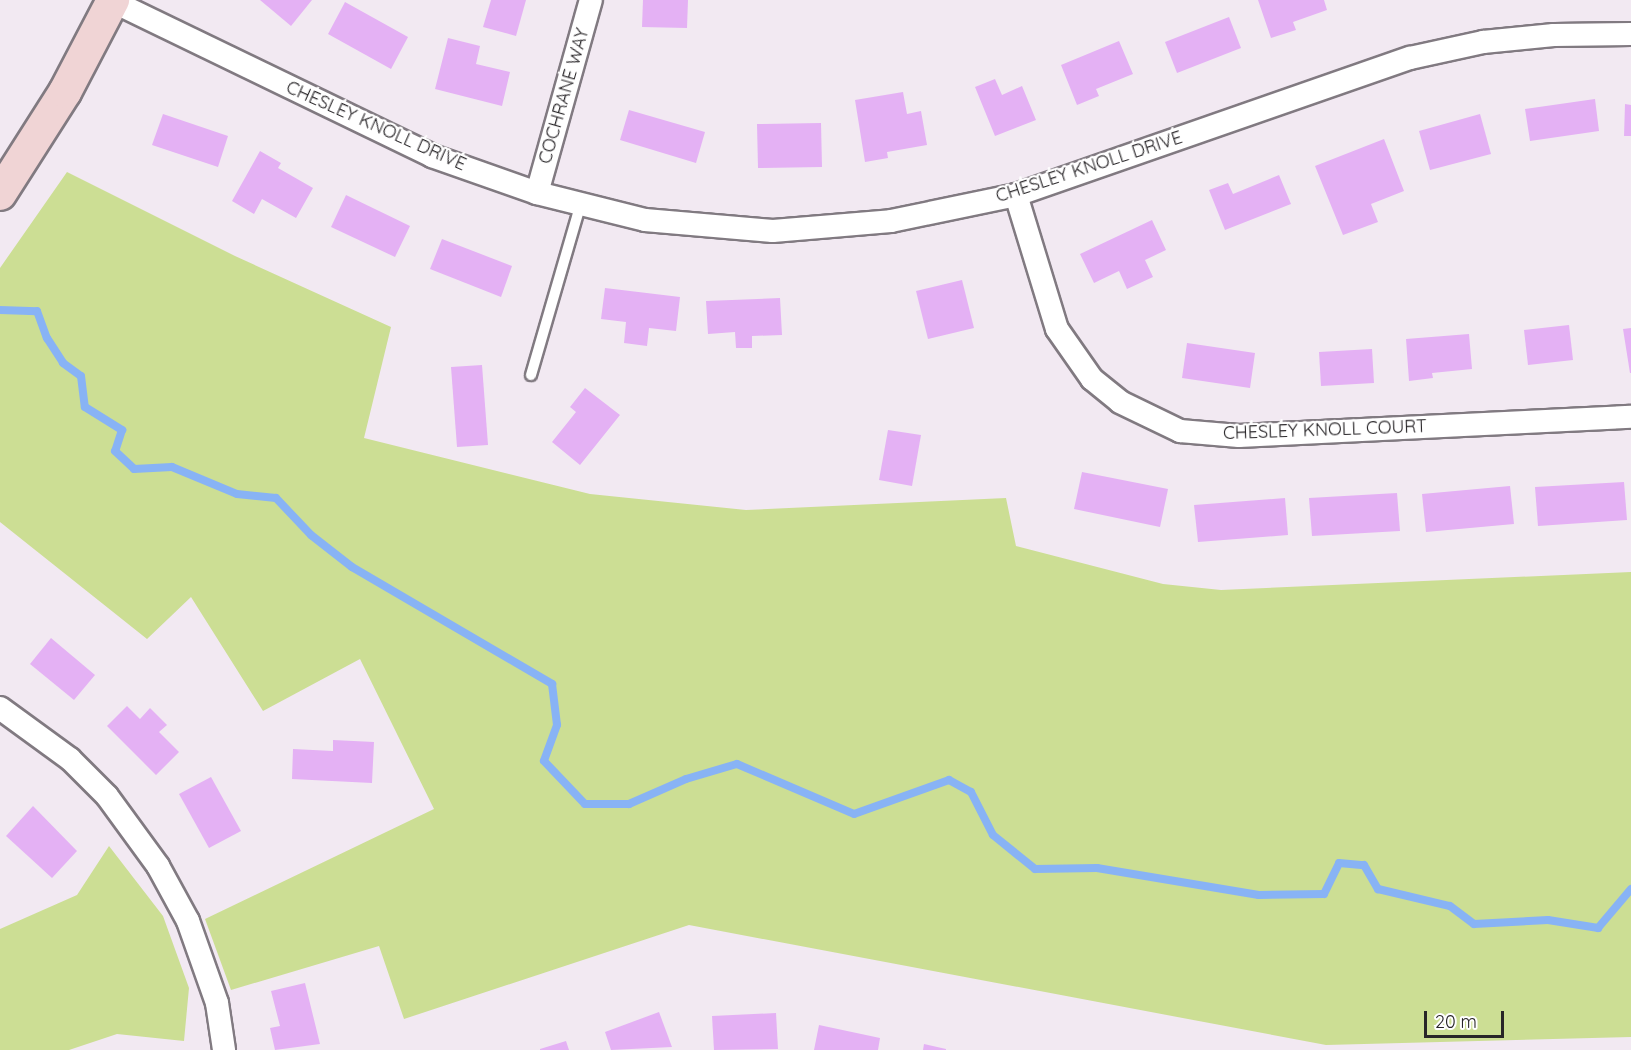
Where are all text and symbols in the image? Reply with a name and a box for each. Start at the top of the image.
street label: COCHRANE WAY [534,26,594,166]
street label: CHESLEY KNOLL DRIVE [283,77,469,175]
street label: CHESLEY KNOLL DRIVE [993,127,1185,207]
street label: CHESLEY KNOLL COURT [1223,416,1427,444]
scale bar [1427,999,1506,1037]
text: 20 m [1435,1010,1477,1033]

